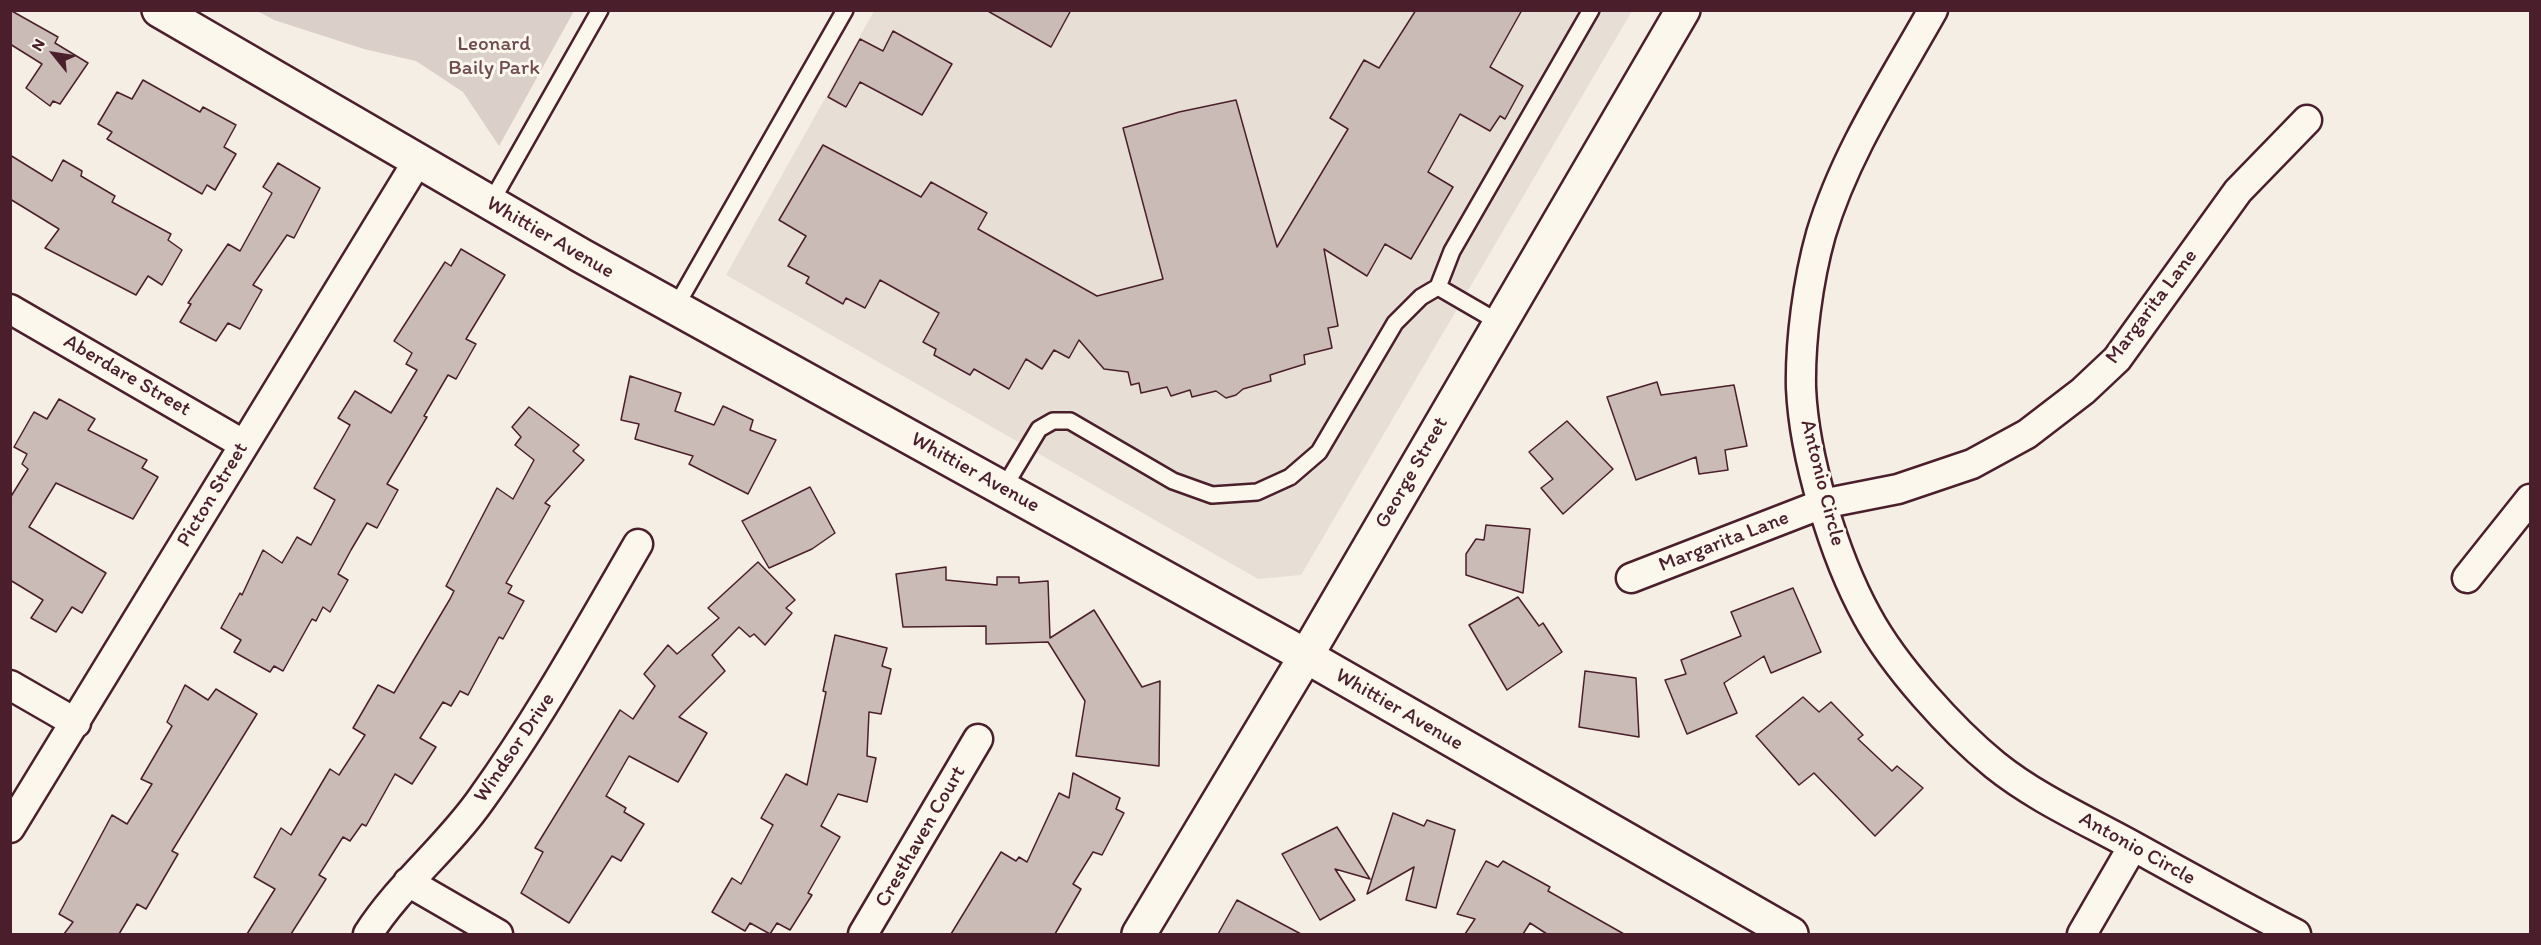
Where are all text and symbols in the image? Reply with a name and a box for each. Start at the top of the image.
north arrow [24,24,84,84]
park label: Leonard Baily Park [448,32,540,82]
text: N [27,35,49,54]
street label: Whittier Avenue [482,191,618,285]
street label: Margarita Lane [2101,245,2203,369]
street label: Aberdare Street [59,329,195,423]
street label: George Street [1370,413,1454,533]
street label: Antonio Circle [1794,417,1850,549]
street label: Whittier Avenue [906,427,1044,519]
street label: Picton Street [172,438,254,552]
street label: Margarita Lane [1655,506,1793,578]
street label: Whittier Avenue [1331,663,1467,757]
street label: Windsor Drive [469,688,561,808]
street label: Cresthaven Court [870,762,972,912]
street label: Antonio Circle [2074,807,2200,891]

